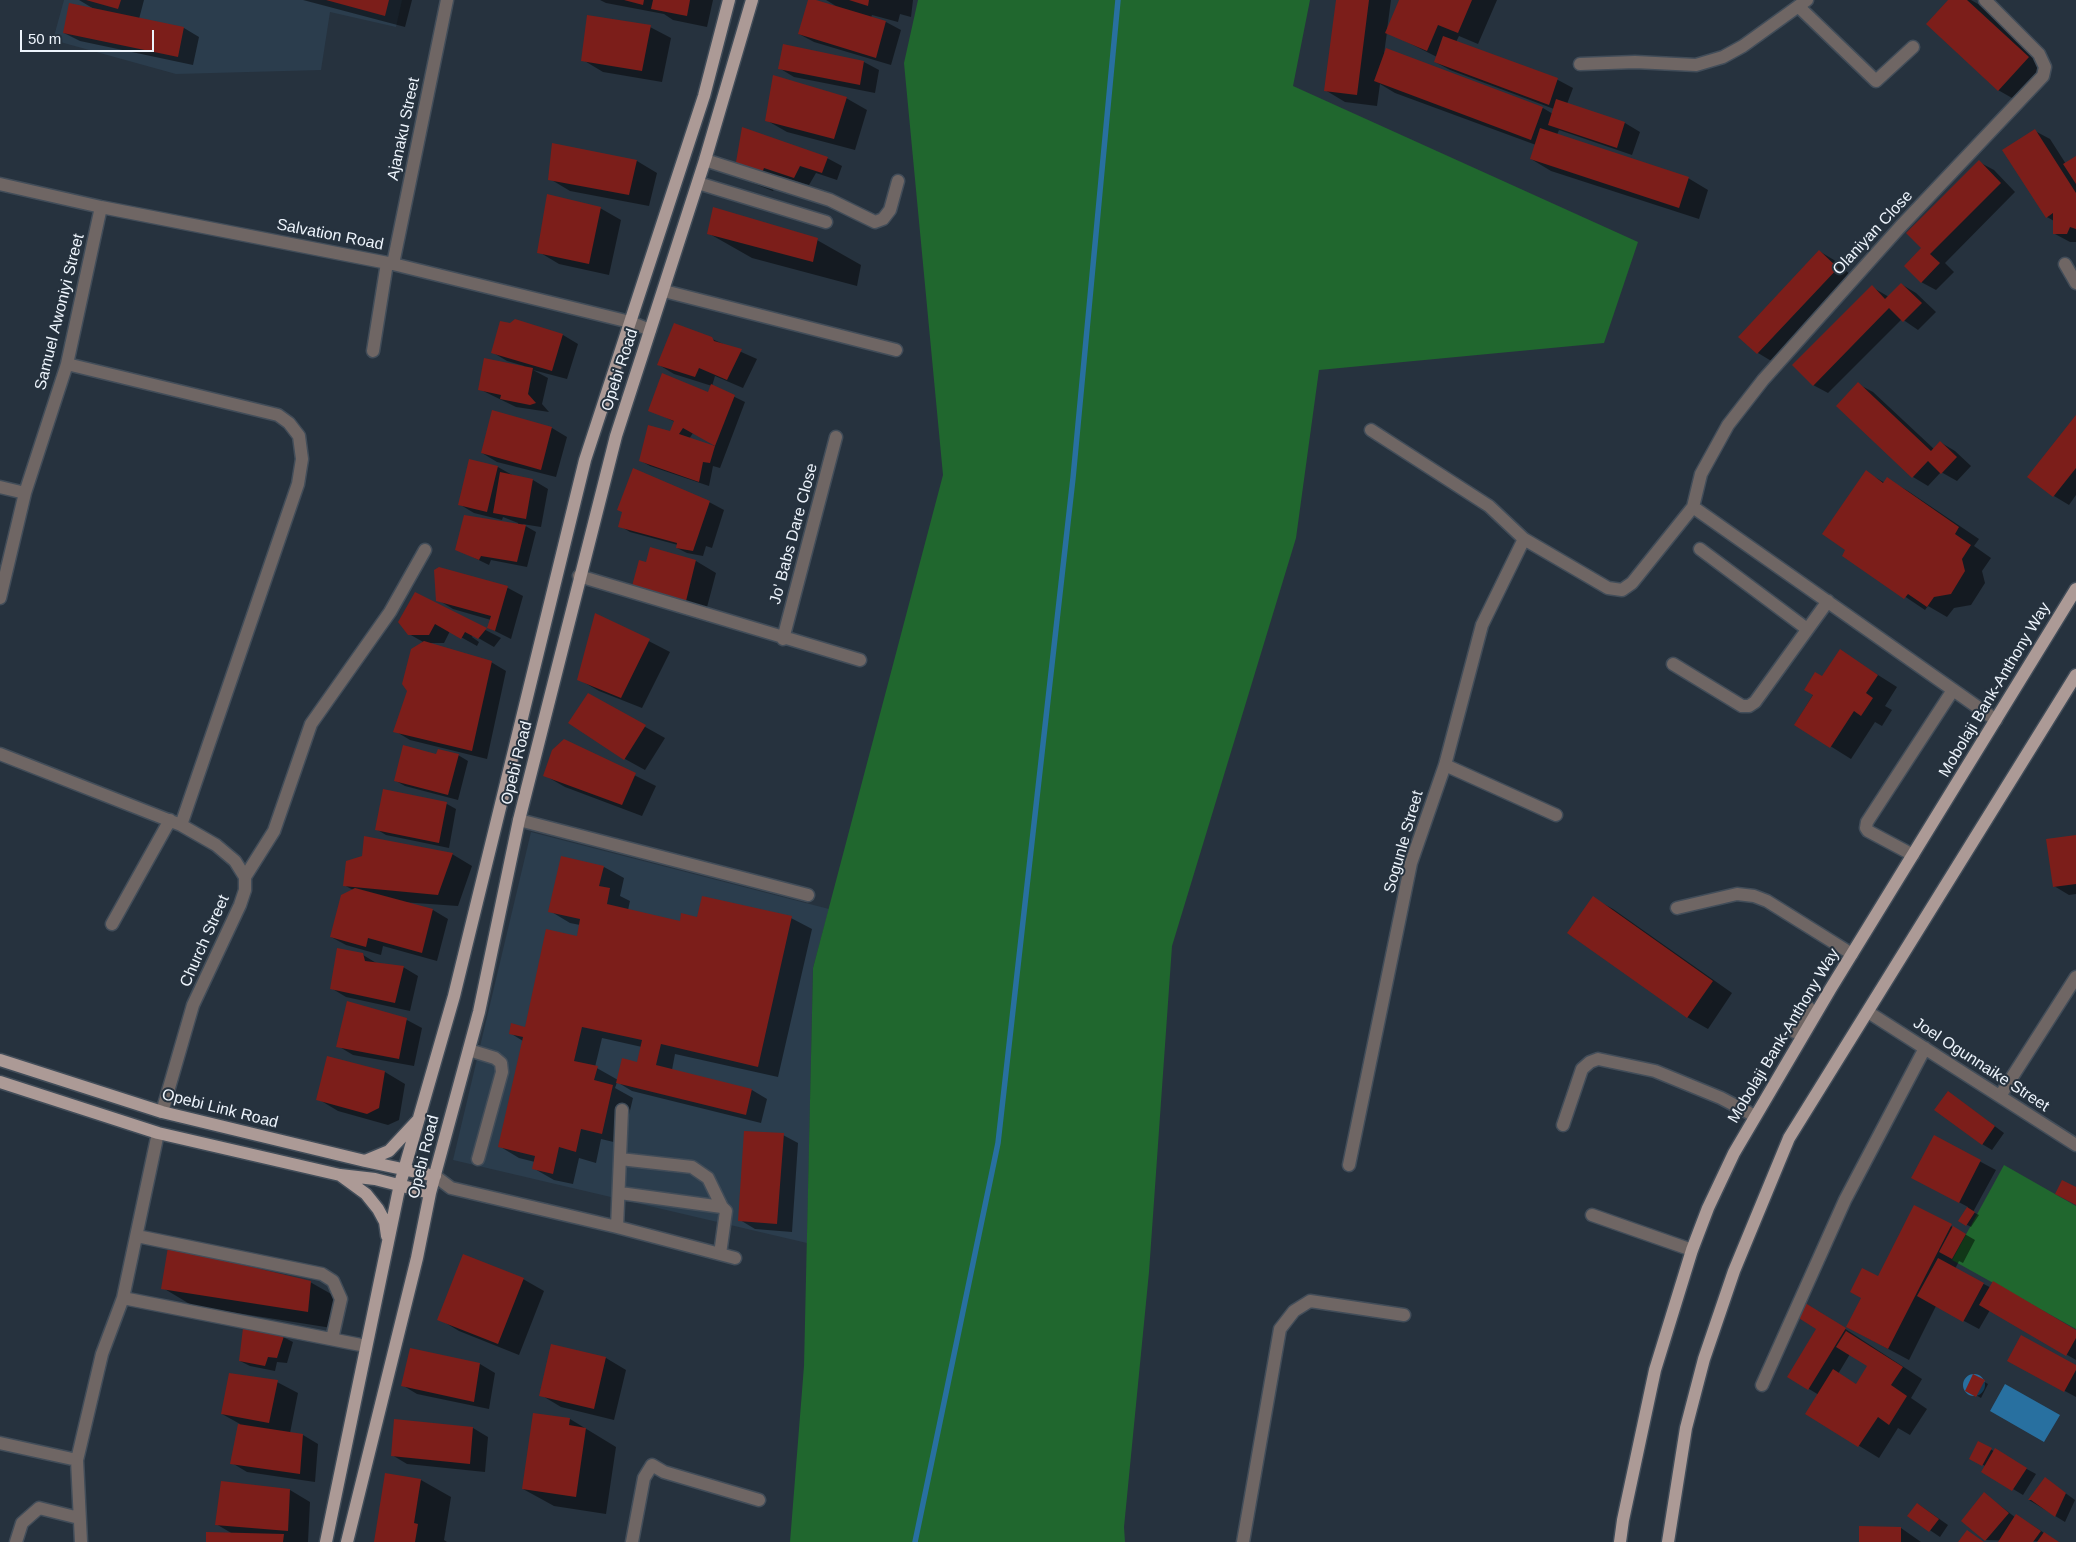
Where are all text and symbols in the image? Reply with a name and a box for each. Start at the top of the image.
scale bar [22,20,156,52]
text: 50 m [28,30,61,47]
street label: Ajanaku Street [384,76,424,182]
street label: Olaniyan Close [1829,187,1917,279]
street label: Salvation Road [275,215,385,255]
street label: Samuel Awoniyi Street [31,232,89,392]
street label: Opebi Road [598,326,642,414]
street label: Jo' Babs Dare Close [766,461,822,607]
street label: Mobolaji Bank-Anthony Way [1935,599,2055,781]
street label: Opebi Road [497,719,537,807]
street label: Sogunle Street [1380,788,1428,896]
street label: Church Street [176,892,234,990]
street label: Mobolaji Bank-Anthony Way [1724,945,1844,1127]
street label: Joel Ogunnaike Street [1909,1014,2053,1116]
street label: Opebi Link Road [160,1085,280,1133]
street label: Opebi Road [404,1113,444,1201]

